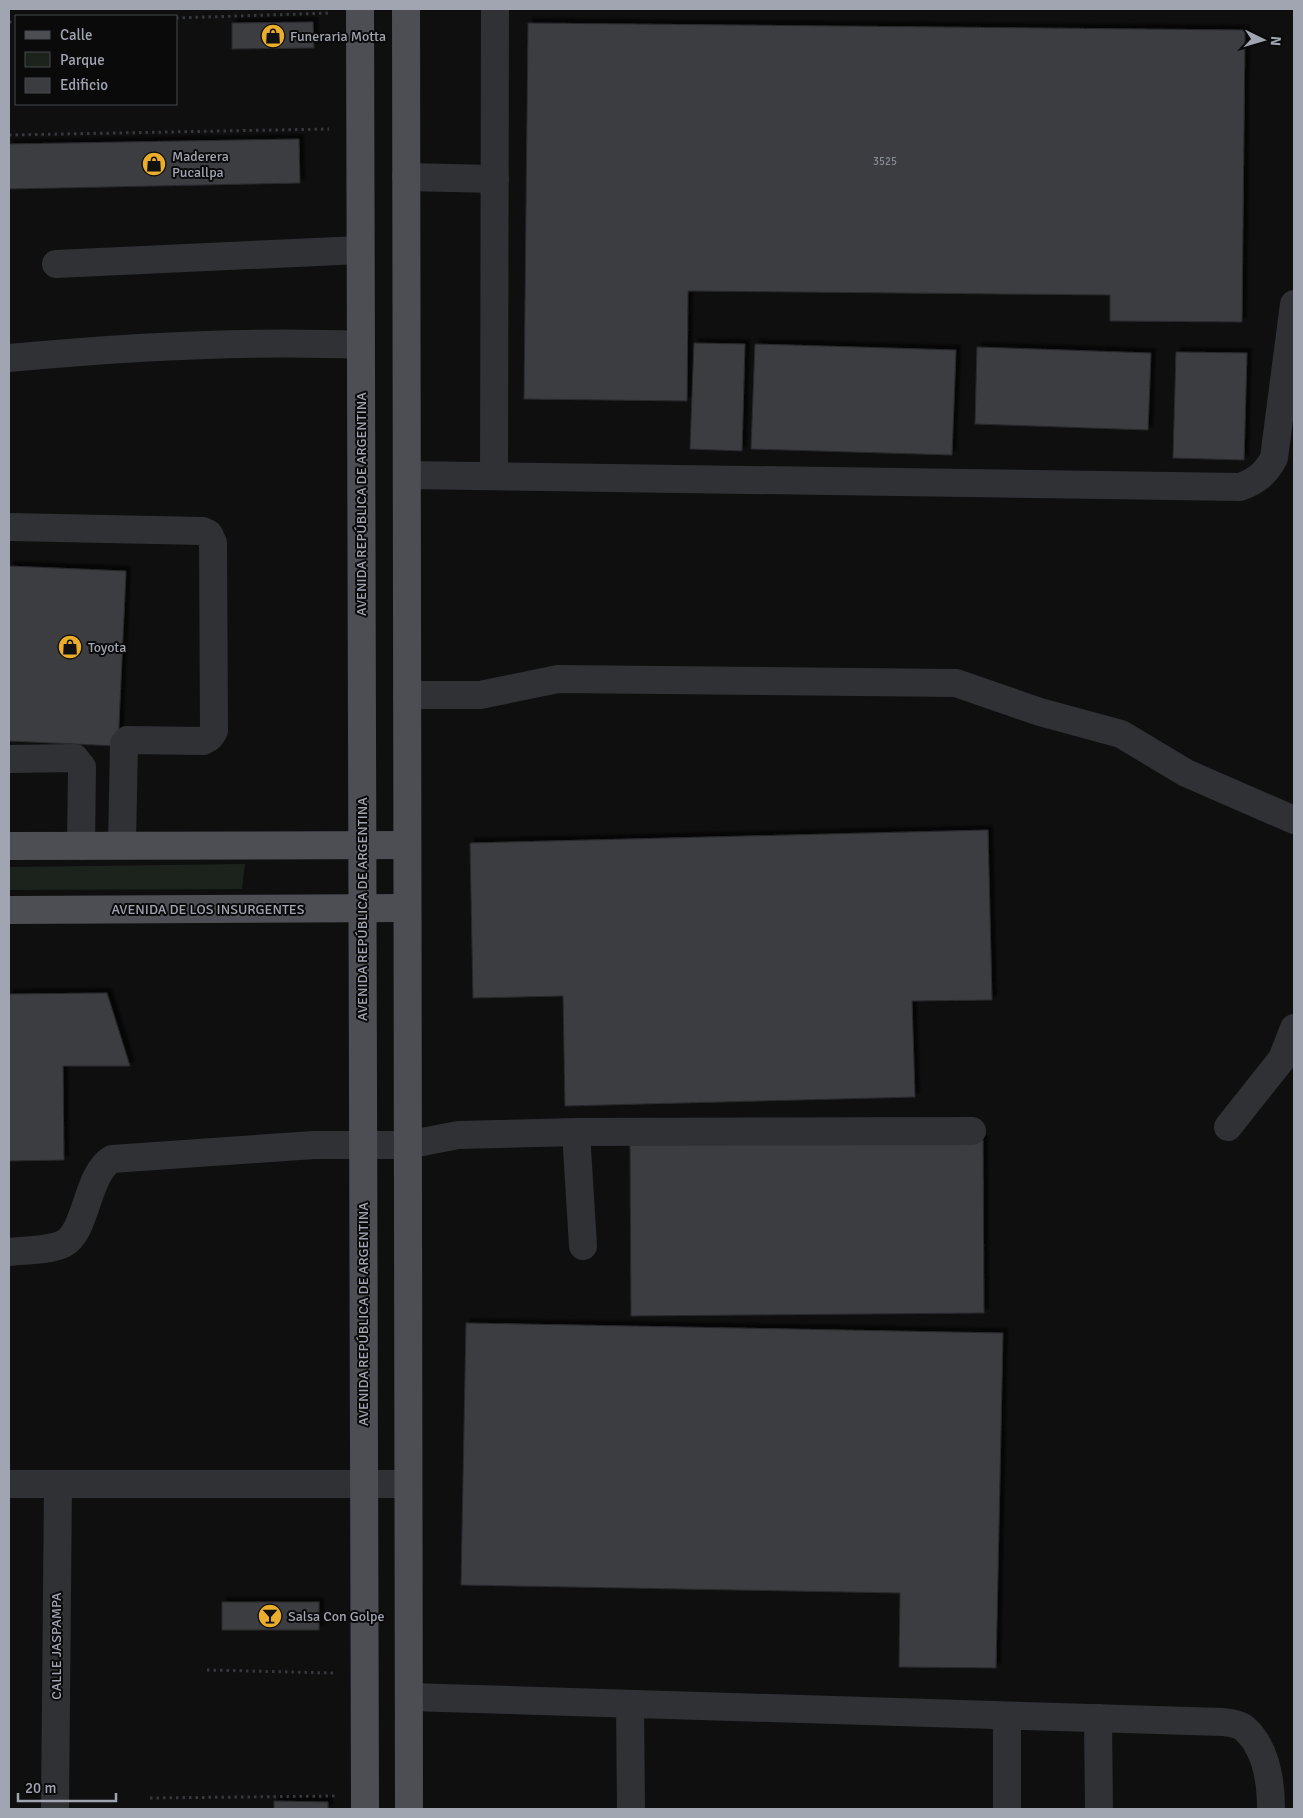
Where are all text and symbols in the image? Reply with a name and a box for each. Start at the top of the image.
legend [15,15,178,105]
north arrow [1238,15,1288,65]
shop icon: Funeraria Motta [260,23,286,49]
text: Calle [60,26,93,44]
place label: Funeraria Motta [290,28,386,45]
text: N [1267,35,1284,47]
text: Parque [60,51,105,69]
text: Edificio [60,76,108,94]
place label: Maderera Pucallpa [172,148,229,181]
shop icon: Maderera Pucallpa [141,151,167,177]
house number: 3525 [873,155,897,168]
street label: AVENIDA REPÚBLICA DE ARGENTINA [353,392,370,616]
shop icon: Toyota [57,634,83,660]
place label: Toyota [88,639,126,656]
street label: AVENIDA REPÚBLICA DE ARGENTINA [354,797,371,1021]
street label: AVENIDA DE LOS INSURGENTES [111,901,305,918]
street label: AVENIDA REPÚBLICA DE ARGENTINA [355,1202,372,1426]
street label: CALLE JASPAMPA [48,1592,65,1700]
bar icon: Salsa Con Golpe [257,1603,283,1629]
place label: Salsa Con Golpe [288,1608,384,1625]
scale bar [18,1770,115,1802]
text: 20 m [25,1779,56,1797]

